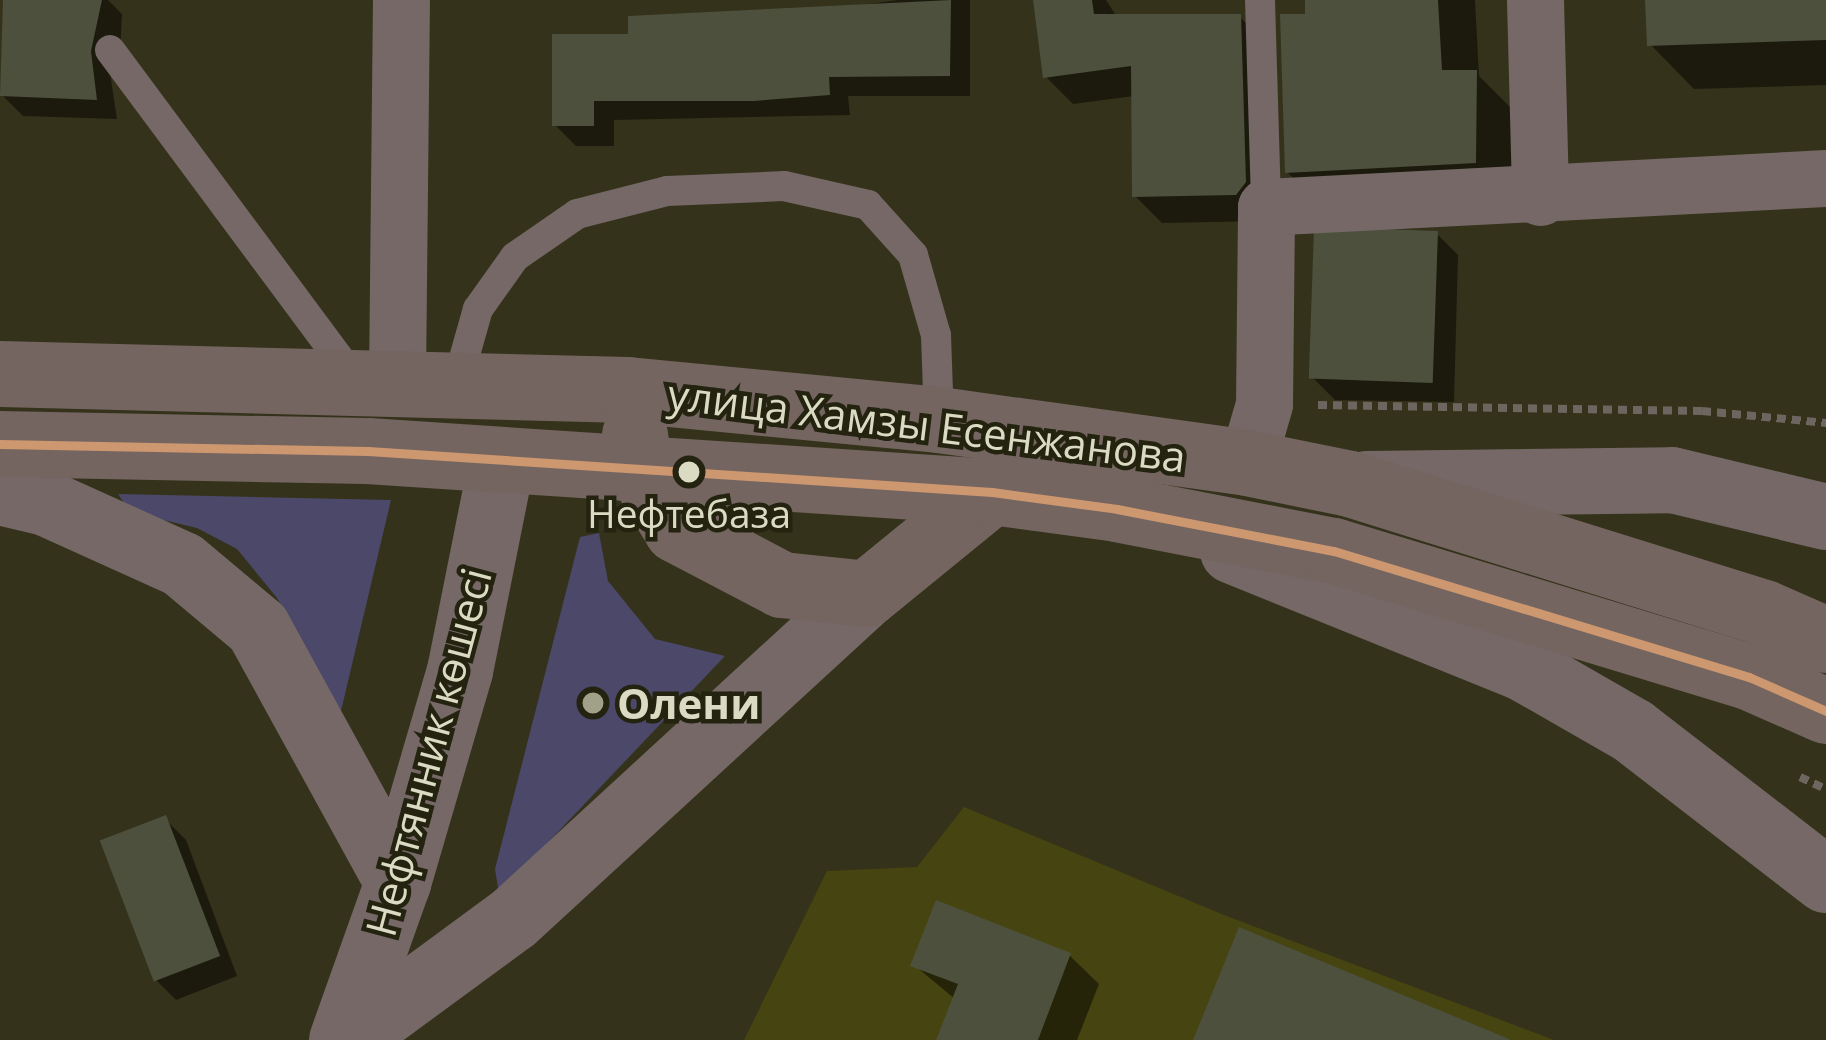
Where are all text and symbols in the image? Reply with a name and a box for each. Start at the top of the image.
street label: улица Хамзы Есенжанова [665,368,1189,482]
marker: Нефтебаза [678,461,700,483]
place label: Нефтебаза [587,490,791,536]
street label: Нефтянник көшесі [355,563,501,941]
place label: Олени [617,678,760,728]
marker: Олени [580,690,606,716]

